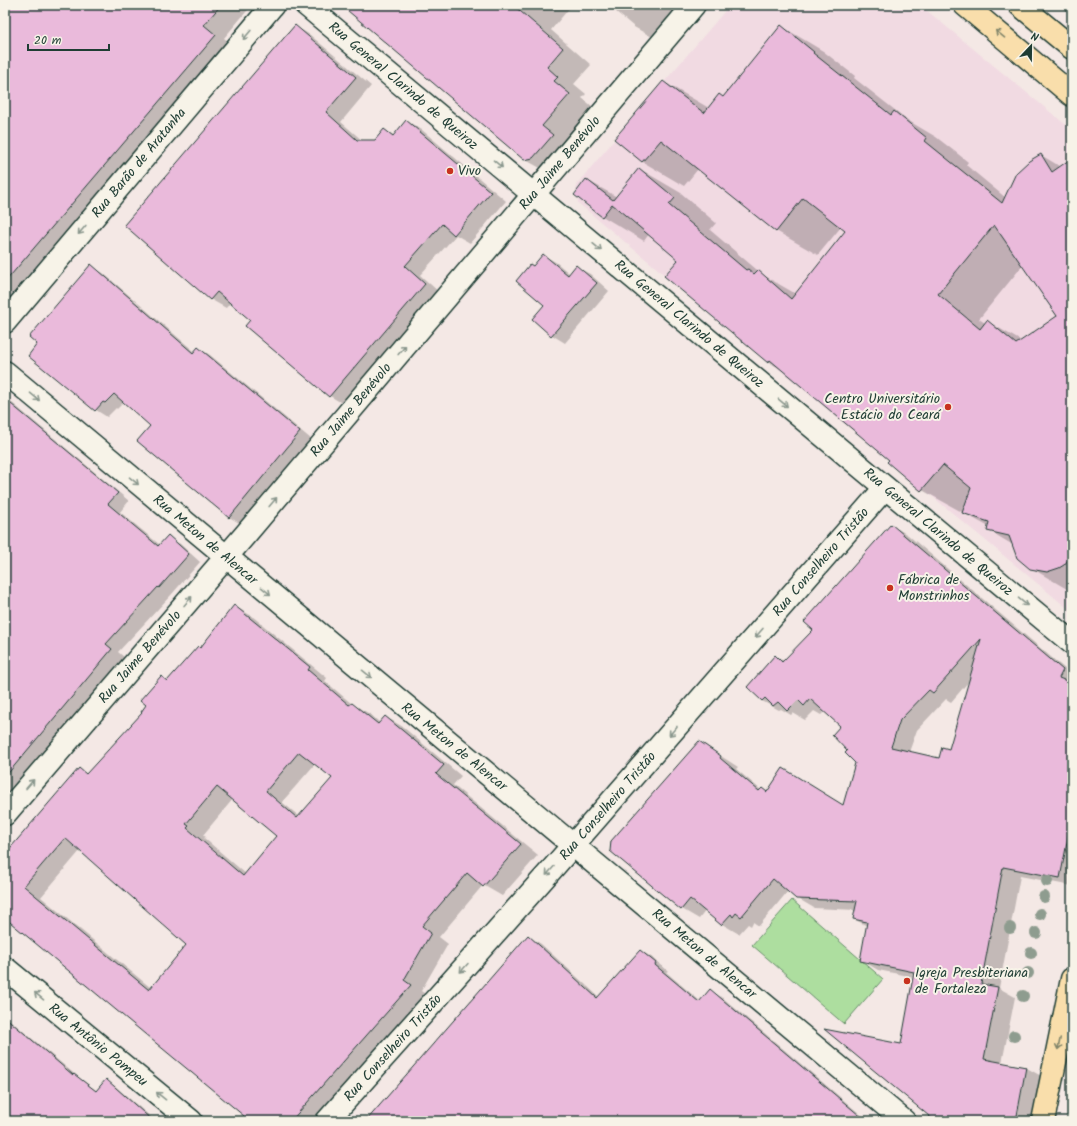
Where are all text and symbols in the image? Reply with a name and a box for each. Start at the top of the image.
street label: Rua General Clarindo de Queiroz [323,16,483,156]
scale bar [28,26,109,52]
north arrow [1011,26,1051,66]
text: N [1028,28,1041,47]
one-way arrow [243,29,252,40]
one-way arrow [994,29,1005,38]
text: 20 m [34,31,62,50]
street label: Rua Barão de Aratanha [86,103,192,223]
street label: Rua Jaime Benévolo [514,111,606,215]
place label: Vivo [458,160,481,182]
one-way arrow [492,160,503,169]
marker: Vivo [445,166,455,176]
one-way arrow [78,225,87,236]
one-way arrow [592,243,603,252]
street label: Rua General Clarindo de Queiroz [609,254,769,394]
one-way arrow [398,344,407,355]
street label: Rua Jaime Benévolo [305,358,397,462]
place label: Centro Universitário Estácio do Ceará [824,388,941,426]
one-way arrow [30,393,40,402]
one-way arrow [778,398,789,407]
marker: Centro Universitário Estácio do Ceará [943,402,953,412]
street label: Rua General Clarindo de Queiroz [858,462,1018,602]
one-way arrow [129,476,140,485]
street label: Rua Meton de Alencar [148,489,263,592]
one-way arrow [268,497,277,508]
street label: Rua Conselheiro Tristão [767,503,875,621]
place label: Fábrica de Monstrinhos [898,569,970,607]
marker: Fábrica de Monstrinhos [885,583,895,593]
one-way arrow [261,587,272,596]
one-way arrow [183,596,192,606]
one-way arrow [1018,598,1028,607]
street label: Rua Jaime Benévolo [93,605,187,709]
one-way arrow [754,628,763,638]
one-way arrow [361,670,372,679]
street label: Rua Meton de Alencar [396,697,513,798]
one-way arrow [668,726,678,736]
street label: Rua Conselheiro Tristão [554,747,662,865]
one-way arrow [26,779,35,790]
one-way arrow [546,866,555,876]
street label: Rua Meton de Alencar [647,903,762,1006]
place label: Igreja Presbiteriana de Fortaleza [915,962,1028,1000]
one-way arrow [459,963,469,973]
marker: Igreja Presbiteriana de Fortaleza [902,976,912,986]
street label: Rua Conselheiro Tristão [338,989,448,1107]
one-way arrow [33,992,44,1001]
street label: Rua Antônio Pompeu [44,998,153,1092]
one-way arrow [1054,1038,1062,1051]
one-way arrow [155,1092,166,1101]

